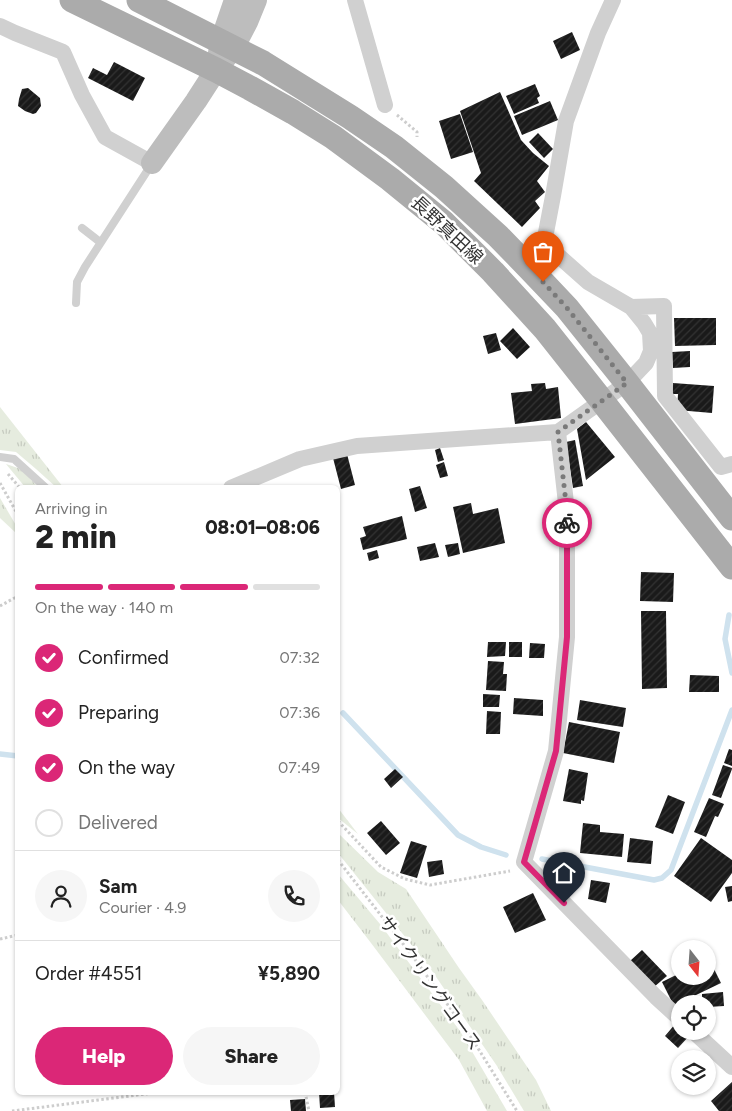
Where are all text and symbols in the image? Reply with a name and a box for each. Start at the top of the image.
street label: 長野真田線 [407,191,487,269]
pin [522,231,564,282]
icon: bag [529,238,557,266]
courier [542,498,592,548]
text: Arriving in [35,499,107,518]
icon: bike [553,509,581,537]
text: 08:01–08:06 [205,516,320,539]
text: 2 min [35,518,117,556]
text: On the way · 140 m [35,598,173,617]
icon: check [35,644,63,672]
text: Confirmed [78,646,169,669]
text: 07:32 [279,648,320,667]
icon: check [35,699,63,727]
text: Preparing [78,701,159,724]
text: 07:36 [279,703,320,722]
icon: check [35,754,63,782]
text: On the way [78,756,175,779]
text: 07:49 [278,758,320,777]
text: Delivered [78,811,158,834]
pin [543,852,585,903]
icon: home [550,859,578,887]
button: person [35,870,87,922]
button: phone [268,870,320,922]
text: Sam [99,875,137,898]
text: Courier · 4.9 [99,898,186,917]
street label: サイクリングコース [374,912,486,1054]
north arrow [671,940,716,985]
map controls [671,940,716,1095]
text: Order #4551 [35,962,142,985]
text: ¥5,890 [258,962,320,985]
button: locate [671,995,716,1040]
button: Help [35,1027,173,1085]
button: Share [183,1027,320,1085]
button: layers [671,1050,716,1095]

